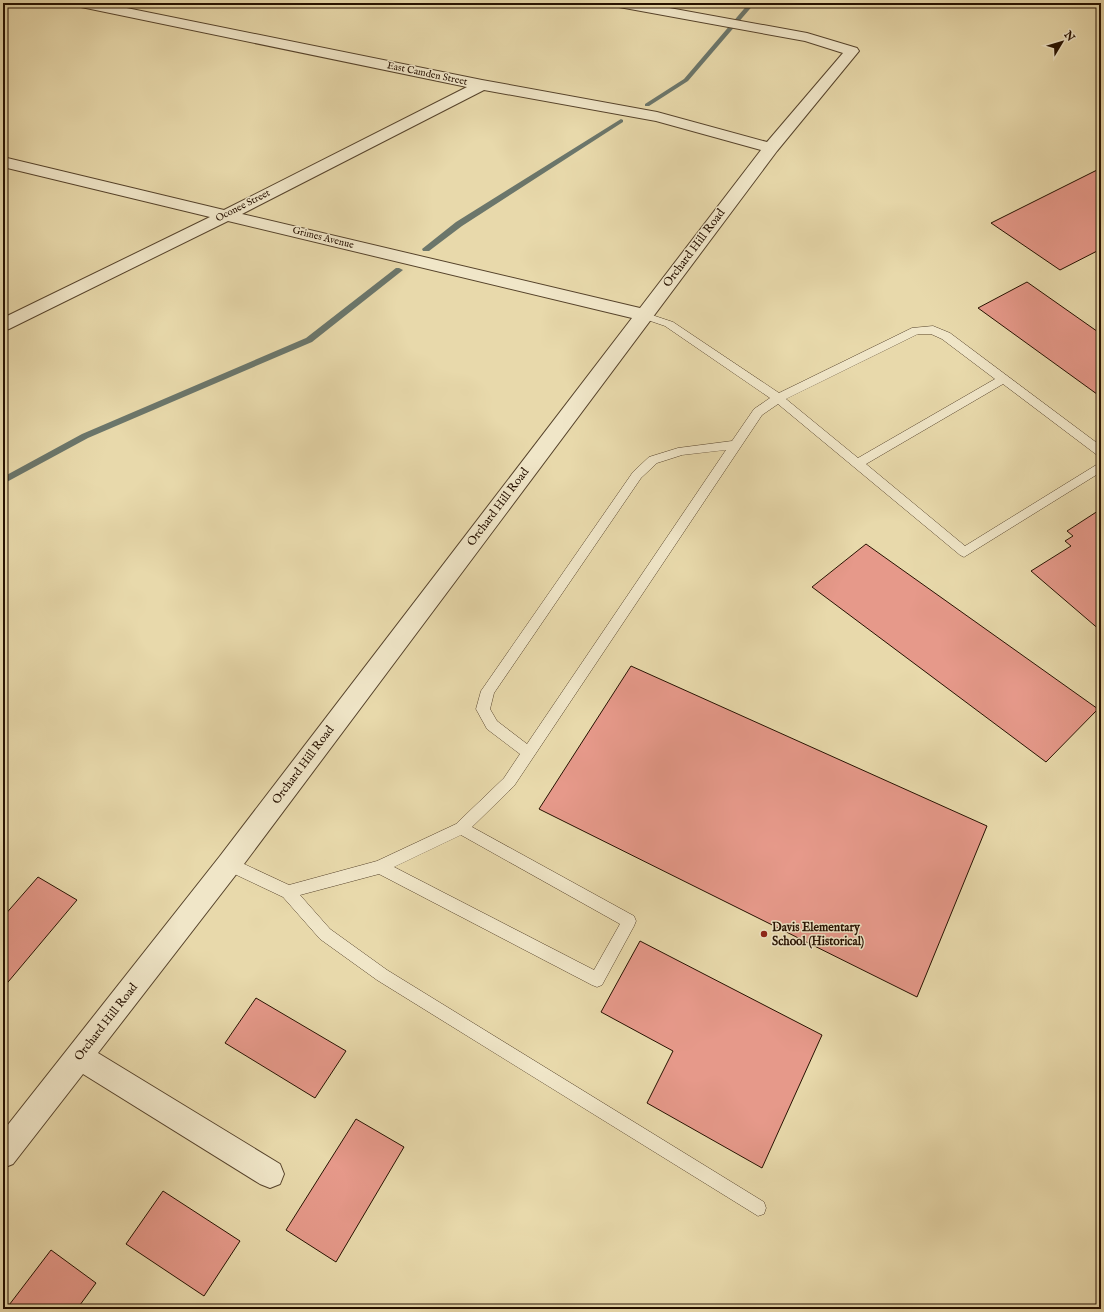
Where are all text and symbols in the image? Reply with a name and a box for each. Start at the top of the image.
north arrow [1042,22,1082,62]
text: N [1060,28,1078,45]
street label: East Camden Street [386,59,469,89]
street label: Oconee Street [214,186,273,225]
street label: Orchard Hill Road [660,205,729,290]
street label: Grimes Avenue [291,224,355,252]
street label: Orchard Hill Road [464,464,533,549]
street label: Orchard Hill Road [269,722,338,807]
place label: Davis Elementary School (Historical) [772,920,864,949]
marker: Davis Elementary School (Historical) [759,929,769,939]
street label: Orchard Hill Road [71,980,141,1064]

